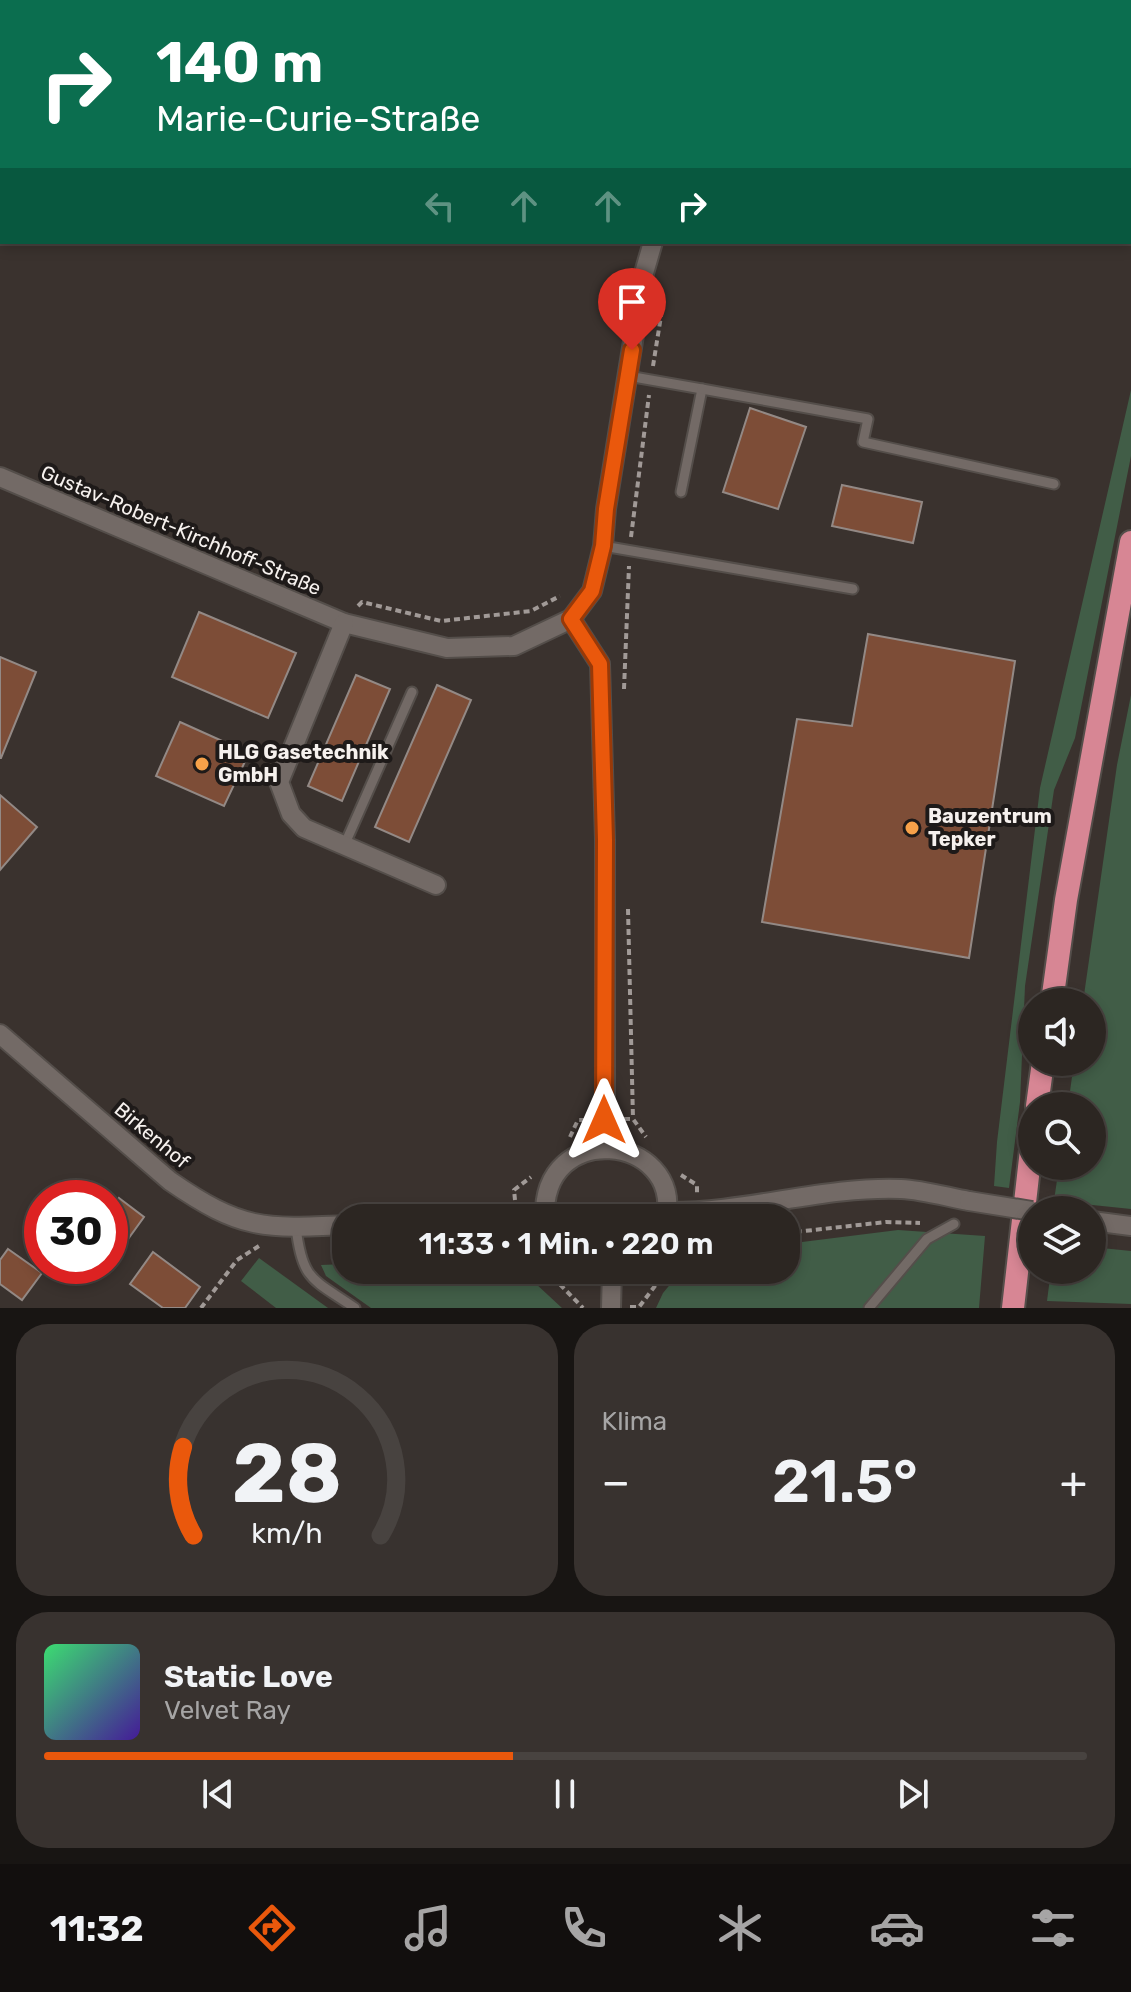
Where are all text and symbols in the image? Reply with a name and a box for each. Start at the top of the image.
text: 140 m [156,30,323,96]
icon: right [24,32,128,136]
text: Marie-Curie-Straße [156,97,481,140]
icon: left [418,184,462,228]
icon: ahead [502,184,546,228]
icon: ahead [586,184,630,228]
icon: right [670,184,714,228]
pin [598,268,666,350]
icon: arrive [610,280,654,324]
street label: Gustav-Robert-Kirchhoff-Straße [37,460,325,600]
place label: HLG Gasetechnik GmbH [218,740,389,787]
marker: HLG Gasetechnik GmbH [193,755,211,773]
place label: Bauzentrum Tepker [928,804,1052,851]
marker: Bauzentrum Tepker [903,819,921,837]
map controls [1018,988,1106,1284]
button: sound [1018,988,1106,1076]
position arrow [562,1078,646,1162]
button: search [1018,1092,1106,1180]
street label: Birkenhof [110,1097,194,1173]
speed limit sign: 30 [24,1180,128,1284]
button: layers [1018,1196,1106,1284]
text: 11:33 · 1 Min. · 220 m [418,1226,714,1262]
text: Klima [602,1406,667,1437]
text: 28 [232,1424,342,1523]
text: 21.5° [772,1446,918,1517]
text: − [602,1456,630,1508]
text: + [1060,1456,1087,1508]
text: km/h [251,1516,322,1550]
text: Static Love [164,1659,333,1695]
text: Velvet Ray [164,1695,291,1726]
icon: previous [196,1772,240,1816]
icon: pause [543,1772,587,1816]
icon: next [891,1772,935,1816]
icon: directions [244,1900,300,1956]
icon: music [400,1900,456,1956]
icon: phone [556,1900,612,1956]
icon: climate [712,1900,768,1956]
icon: car [869,1900,925,1956]
icon: filters [1025,1900,1081,1956]
text: 11:32 [50,1907,144,1950]

